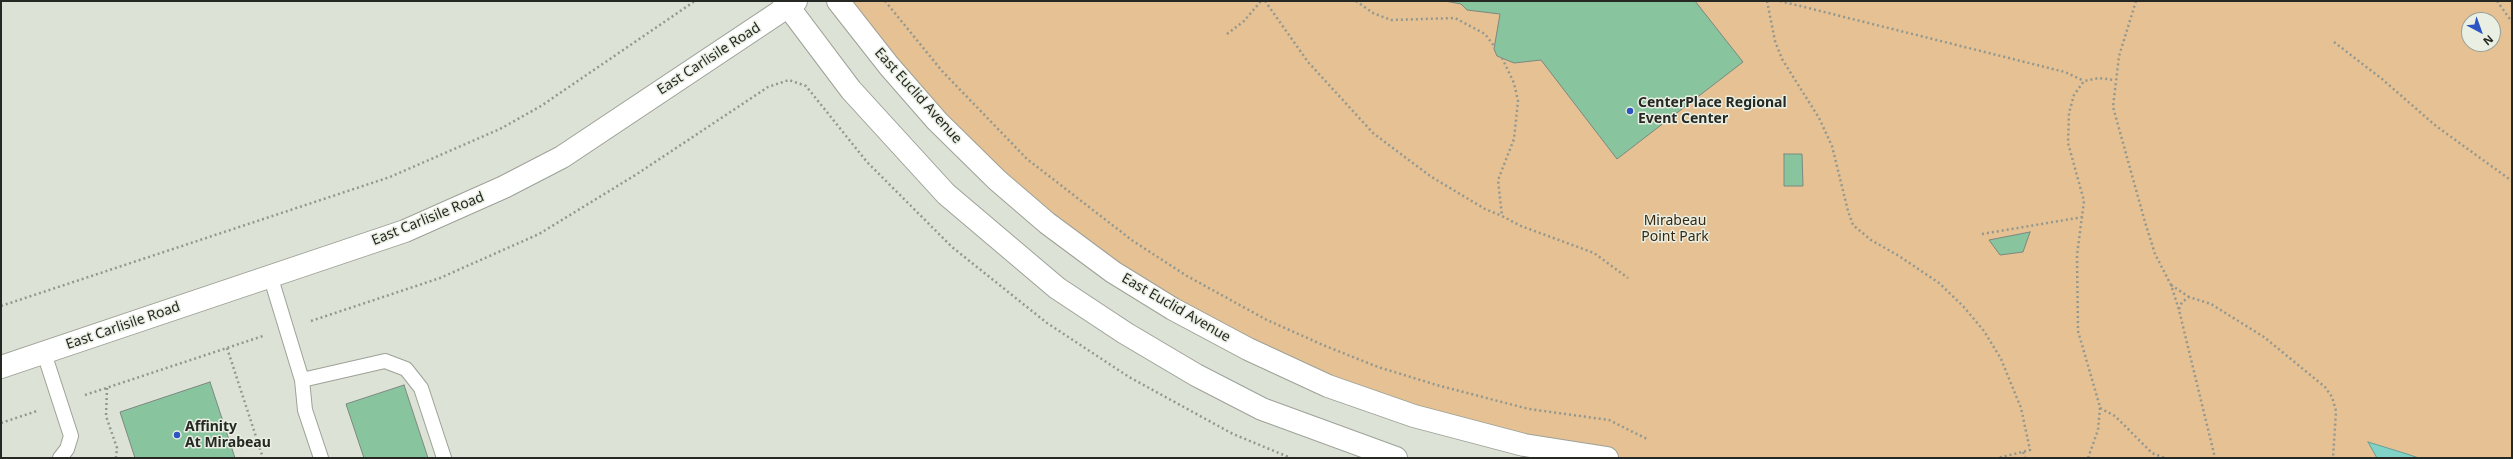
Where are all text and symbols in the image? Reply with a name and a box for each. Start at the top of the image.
north arrow [2461,12,2501,52]
street label: East Carlisile Road [654,19,764,99]
text: N [2480,32,2497,49]
street label: East Euclid Avenue [871,45,965,147]
place label: CenterPlace Regional Event Center [1638,95,1787,128]
marker: CenterPlace Regional Event Center [1625,106,1635,116]
street label: East Carlisile Road [369,189,487,249]
park label: Mirabeau Point Park [1641,213,1709,246]
street label: East Euclid Avenue [1119,270,1233,346]
street label: East Carlisile Road [64,299,182,353]
place label: Affinity At Mirabeau [185,419,271,452]
marker: Affinity At Mirabeau [172,430,182,440]

